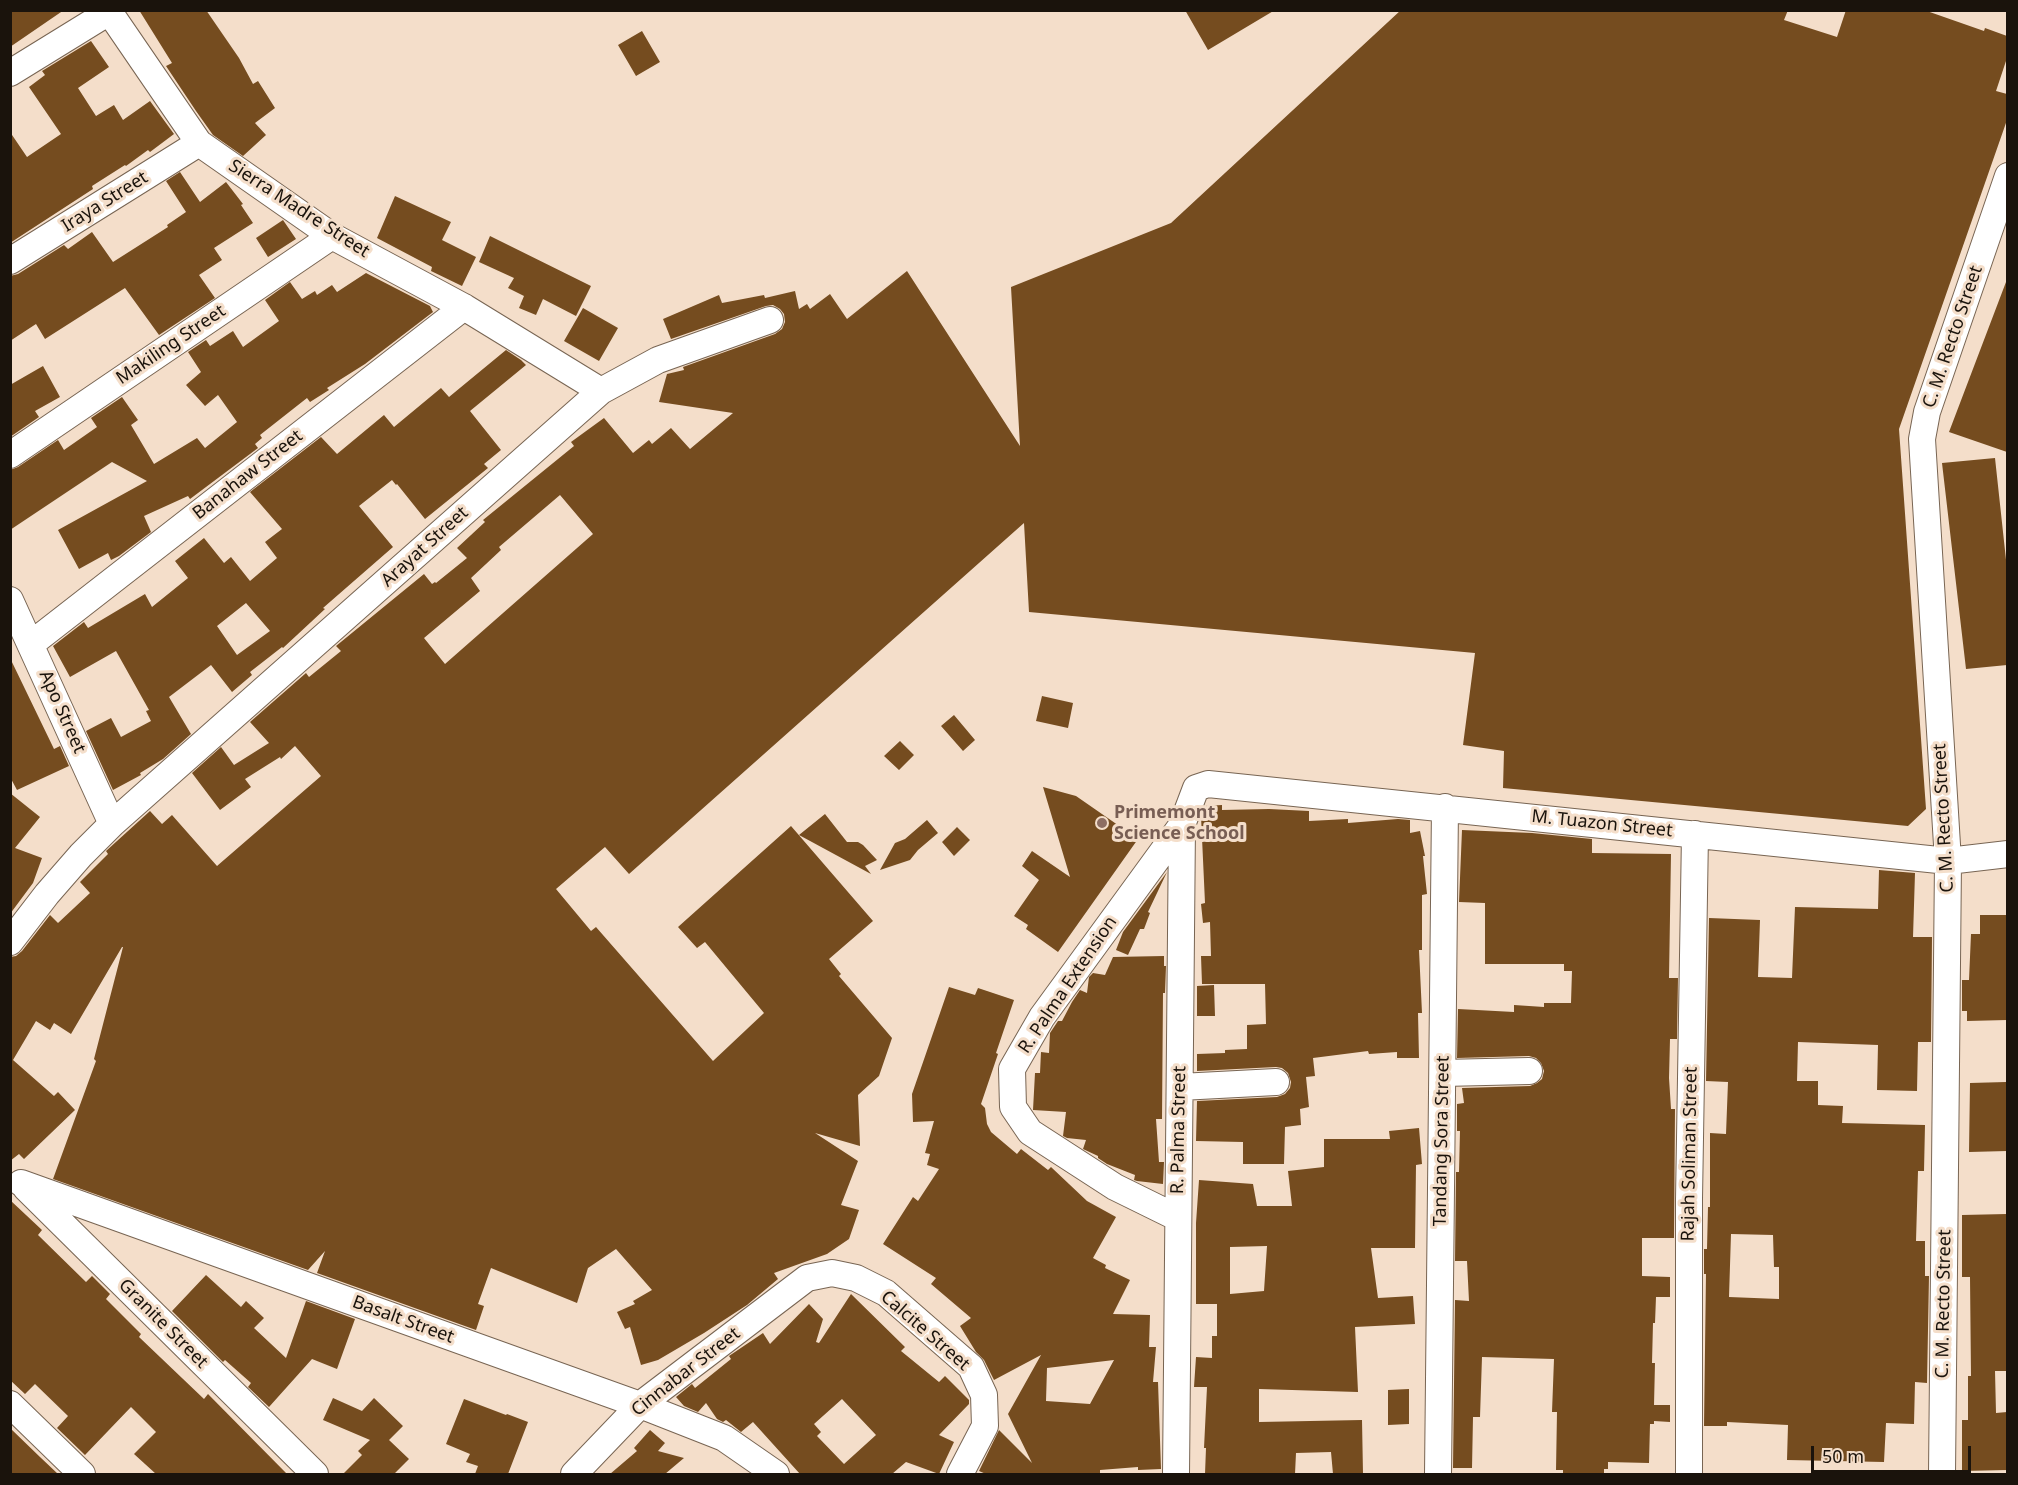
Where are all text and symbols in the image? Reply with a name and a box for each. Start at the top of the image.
street label: Sierra Madre Street [225,155,373,263]
street label: Iraya Street [58,167,152,237]
street label: C. M. Recto Street [1919,263,1987,411]
street label: Makiling Street [112,301,230,389]
street label: Banahaw Street [189,425,307,525]
street label: Arayat Street [377,502,473,592]
street label: Apo Street [34,667,90,757]
street label: C. M. Recto Street [1929,743,1959,893]
place label: Primemont Science School [1114,802,1245,844]
street label: M. Tuazon Street [1530,806,1674,842]
marker: Primemont Science School [1095,816,1109,830]
street label: R. Palma Extension [1014,912,1122,1058]
street label: Tandang Sora Street [1430,1055,1454,1227]
street label: R. Palma Street [1167,1066,1191,1194]
street label: Rajah Soliman Street [1678,1066,1702,1242]
street label: C. M. Recto Street [1932,1229,1956,1379]
street label: Granite Street [114,1275,212,1373]
street label: Calcite Street [876,1286,974,1376]
street label: Basalt Street [349,1292,457,1348]
street label: Cinnabar Street [627,1323,745,1421]
scale bar [1814,1434,1974,1472]
text: 50 m [1822,1444,1864,1468]

